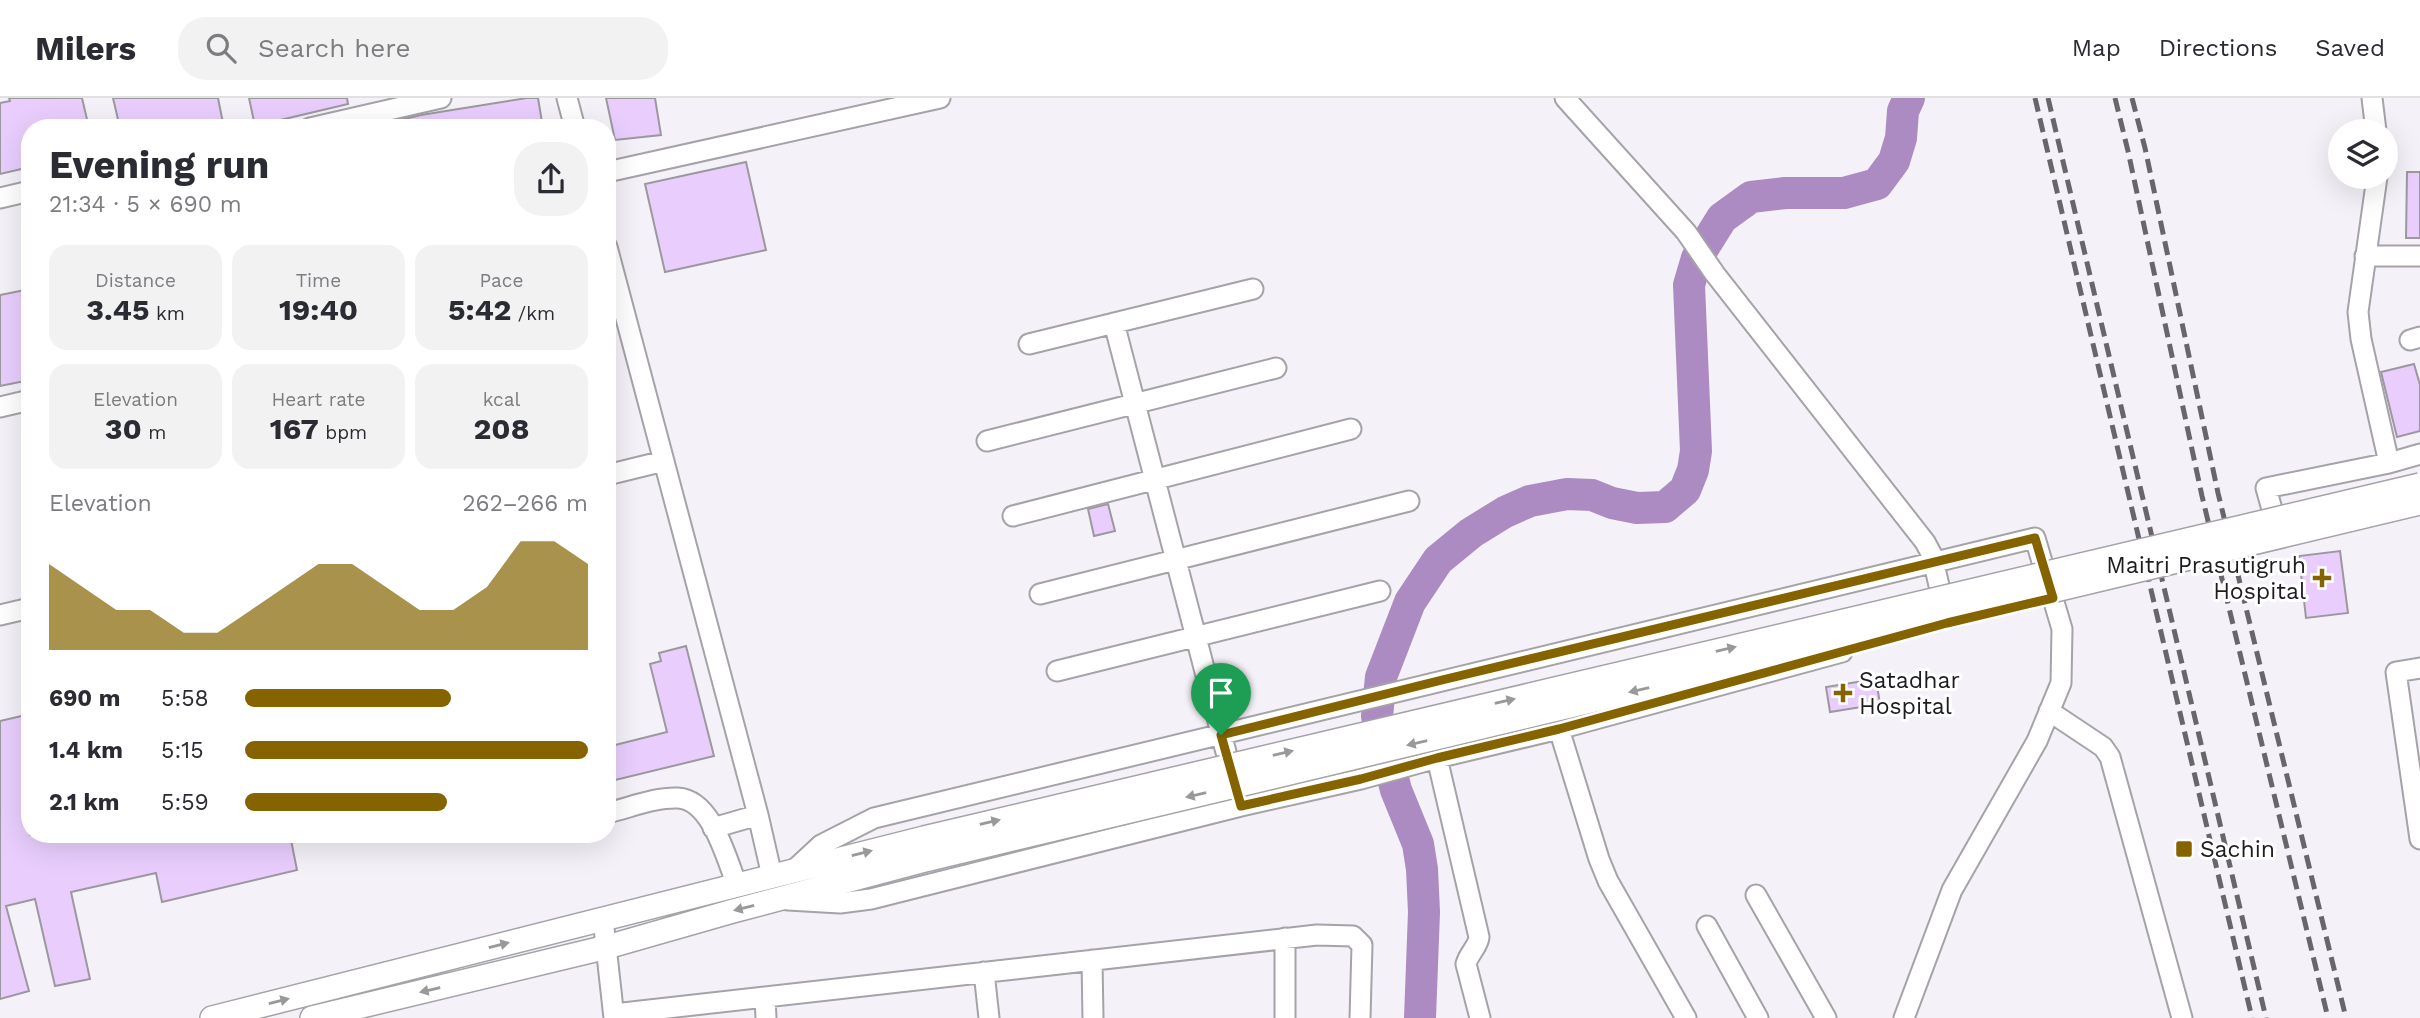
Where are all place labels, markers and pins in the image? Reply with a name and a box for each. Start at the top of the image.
place label: Maitri Prasutigruh Hospital [2106,552,2306,605]
marker: Maitri Prasutigruh Hospital [2312,568,2332,588]
pin [1191,663,1251,735]
place label: Satadhar Hospital [1859,667,1960,720]
marker: Satadhar Hospital [1833,683,1853,703]
place label: Sachin [2200,836,2275,863]
marker: Sachin [2174,839,2194,859]

